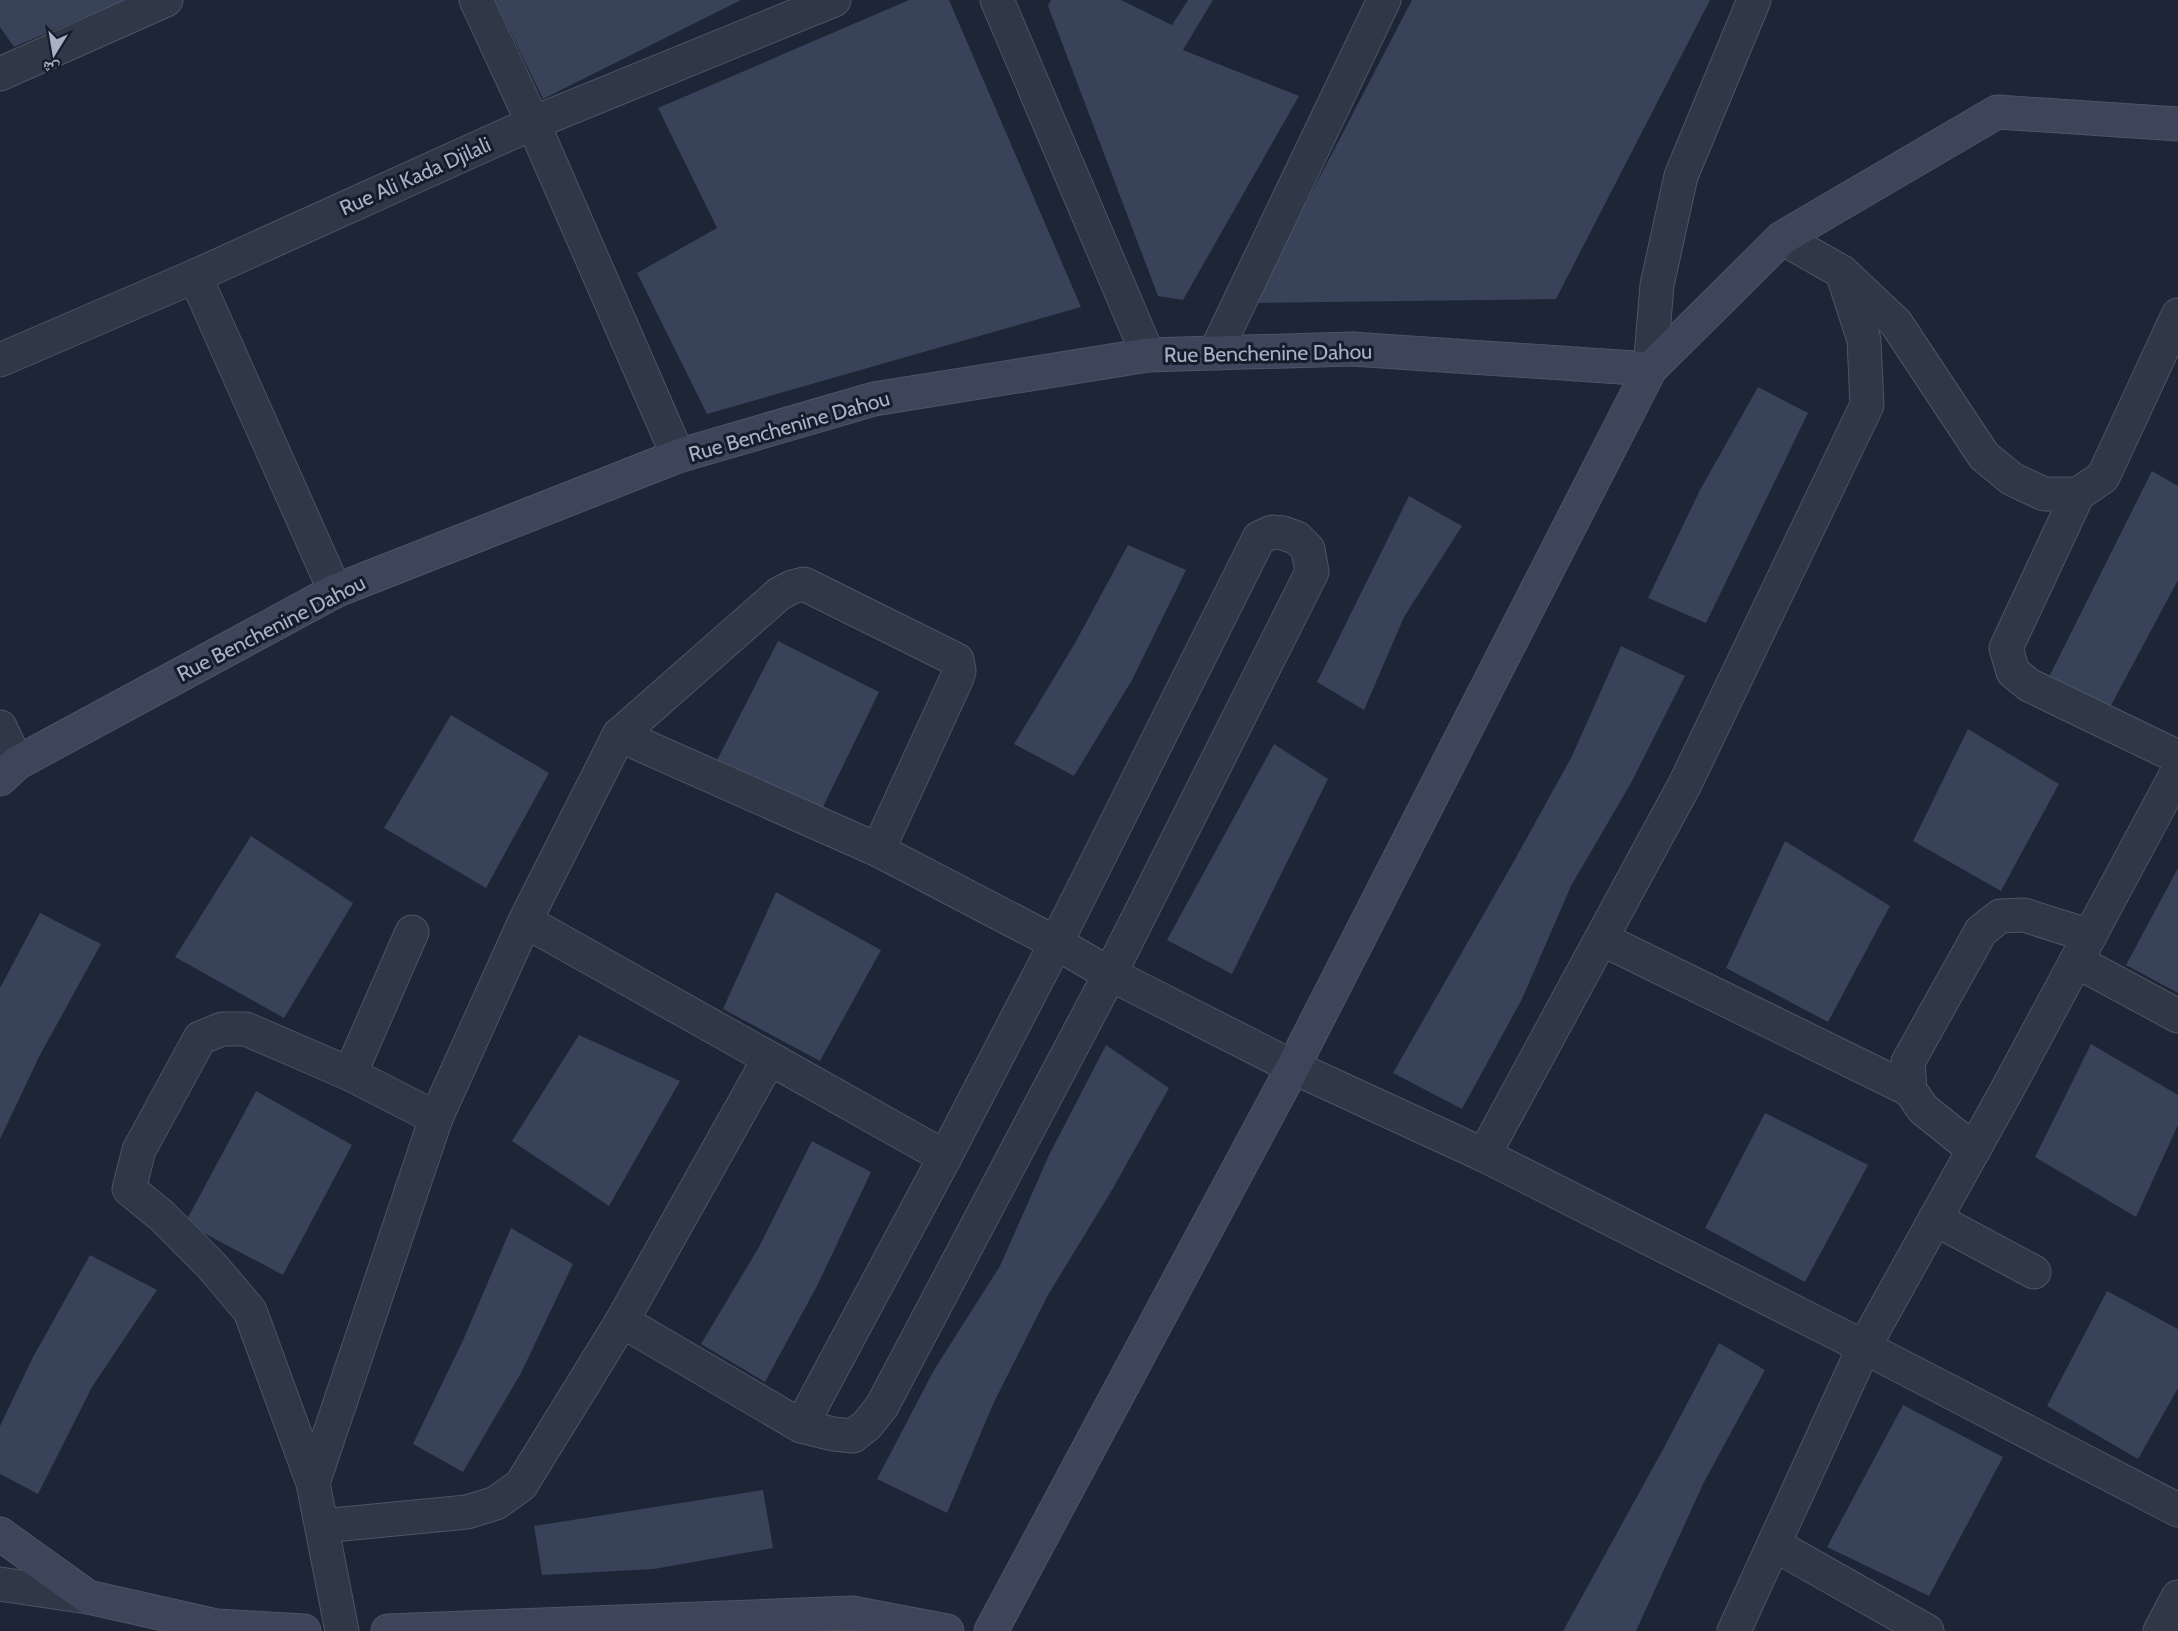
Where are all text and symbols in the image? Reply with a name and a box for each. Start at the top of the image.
north arrow [24,24,84,84]
text: ش [41,57,61,79]
street label: Rue Ali Kada Djilali [336,131,495,221]
street label: Rue Benchenine Dahou [1164,339,1372,367]
street label: Rue Benchenine Dahou [686,385,892,467]
street label: Rue Benchenine Dahou [173,570,369,686]

